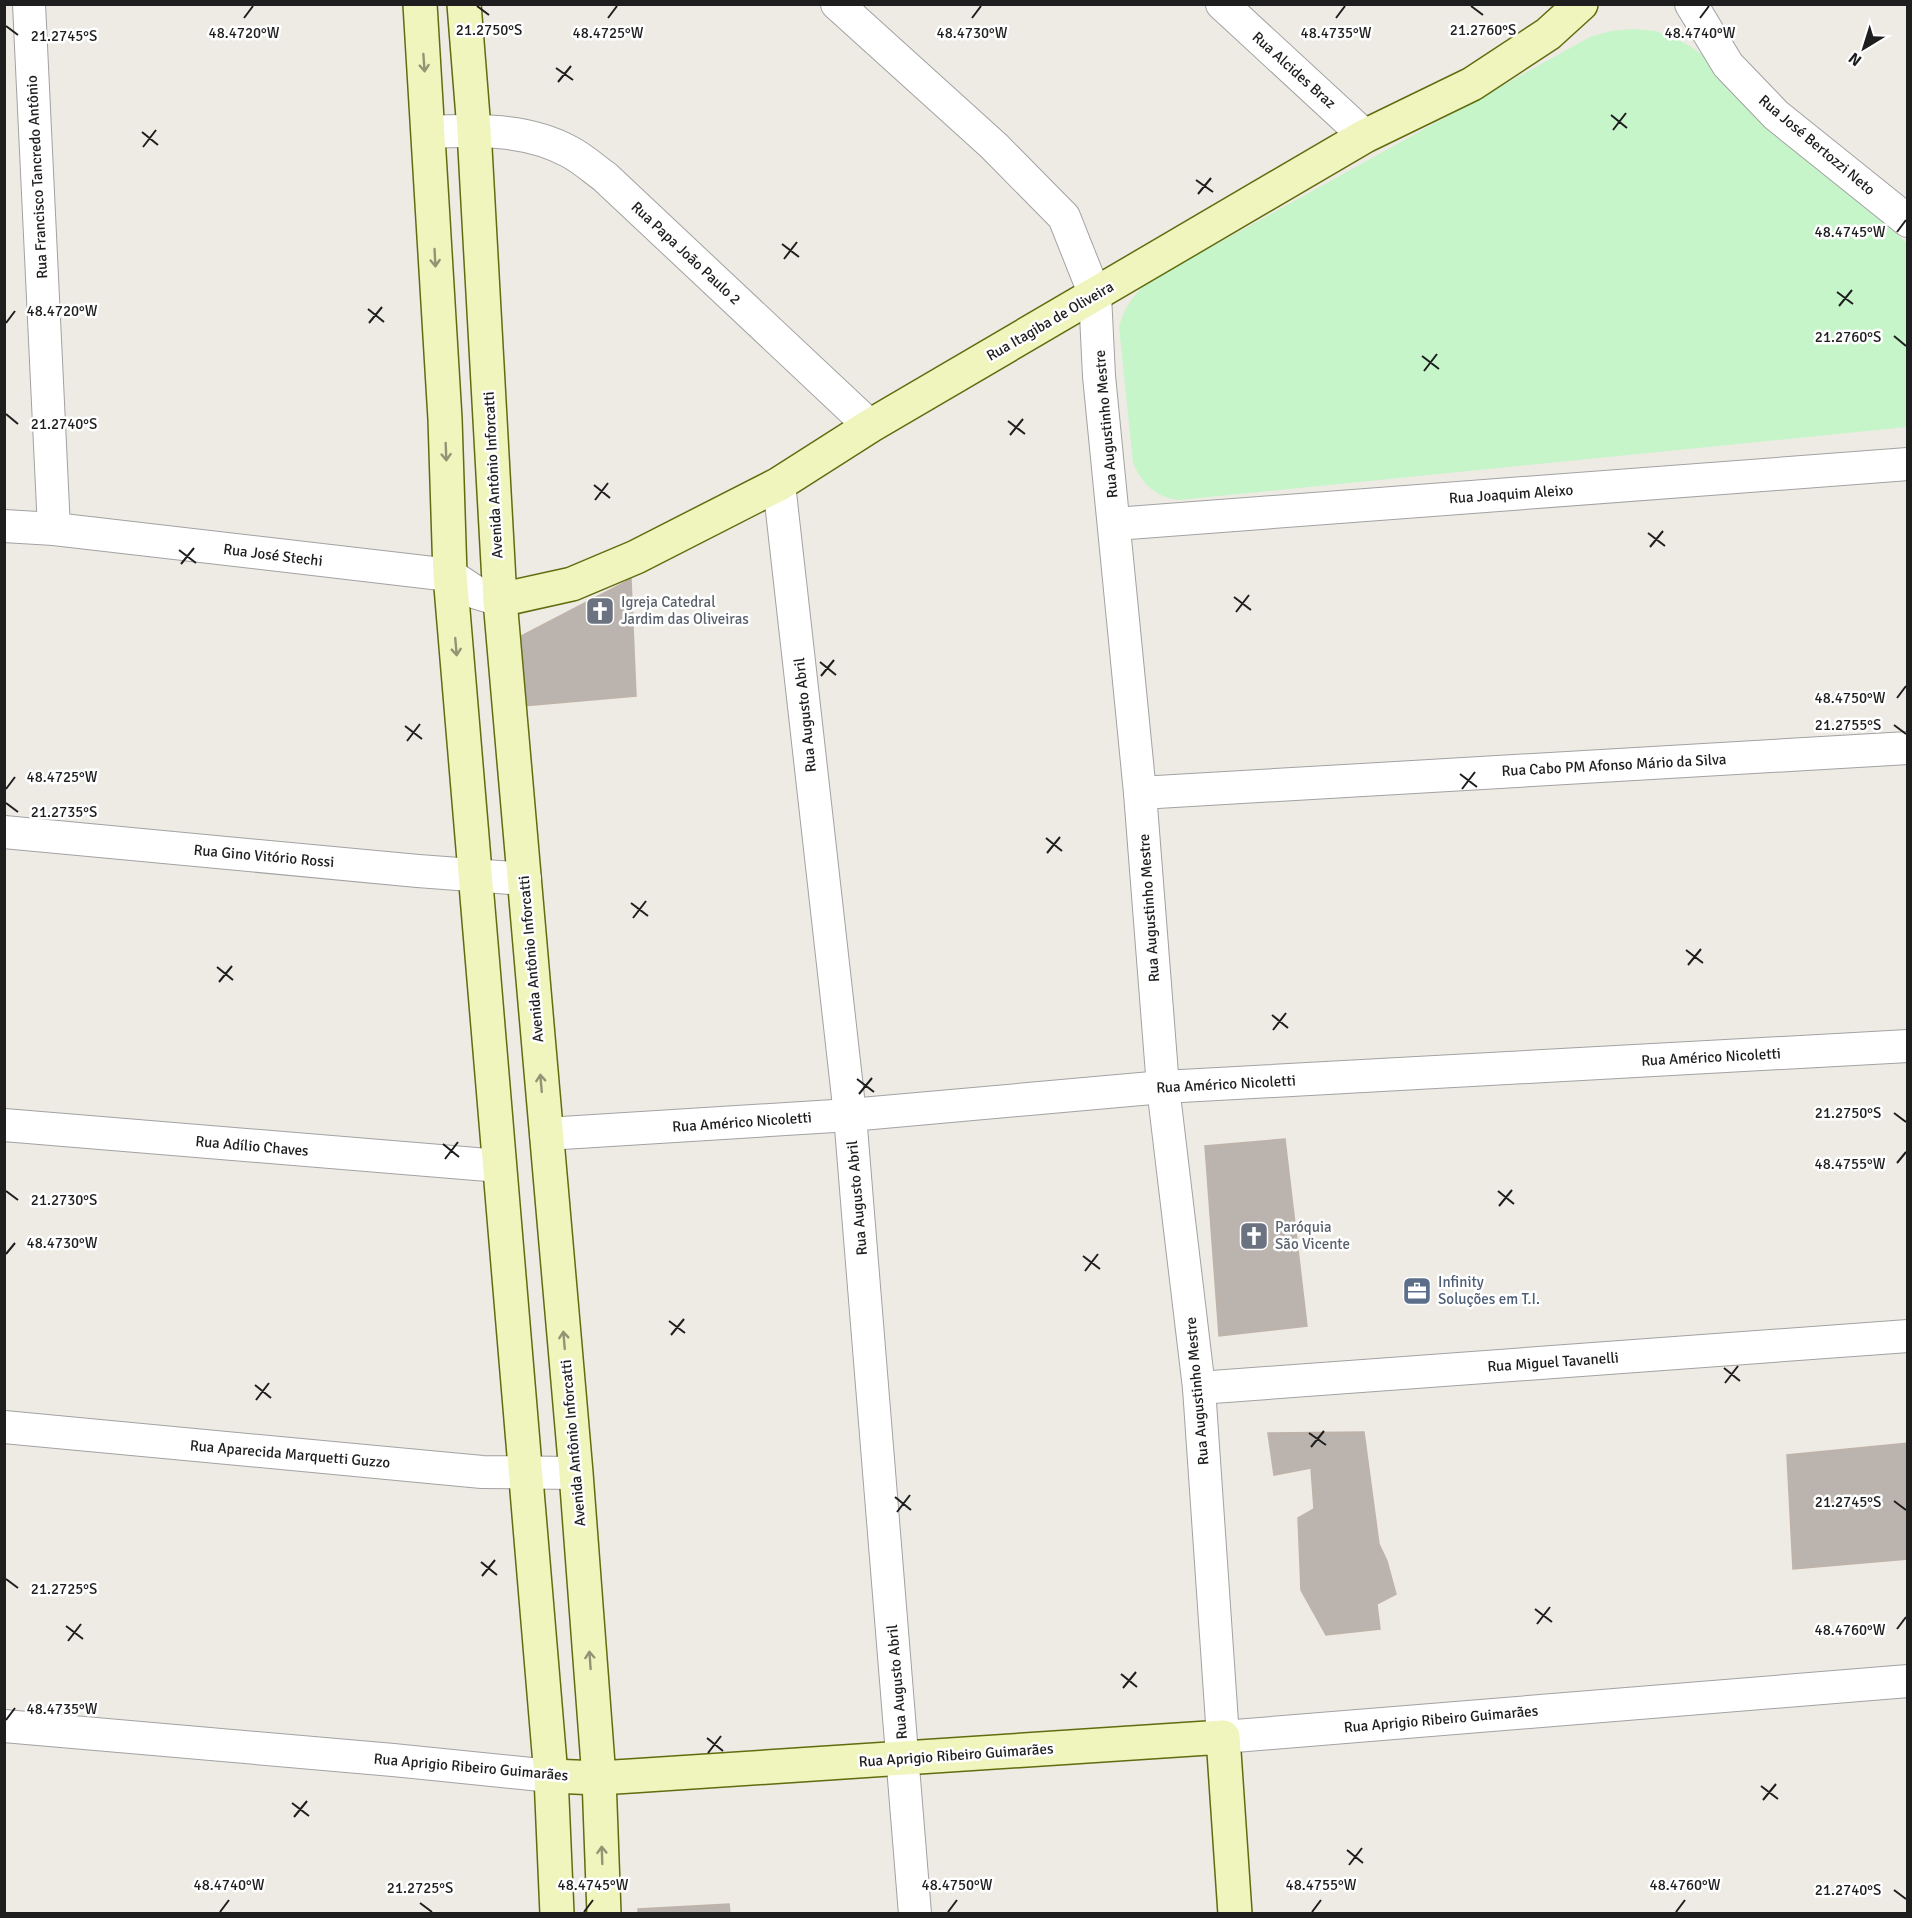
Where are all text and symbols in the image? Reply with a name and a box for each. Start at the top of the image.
north arrow [1834,18,1894,78]
text: 21.2750°S [456,21,522,39]
text: 21.2760°S [1450,21,1516,39]
text: 48.4720°W [209,24,280,42]
text: 48.4725°W [573,24,644,42]
text: 48.4730°W [937,24,1008,42]
text: 48.4735°W [1301,24,1372,42]
text: 48.4740°W [1665,24,1736,42]
text: 21.2745°S [31,27,97,45]
street label: Rua Alcides Braz [1248,28,1340,112]
text: N [1845,48,1866,70]
one-way arrow [418,52,429,72]
street label: Rua Francisco Tancredo Antônio [23,75,51,279]
street label: Rua José Bertozzi Neto [1755,91,1879,199]
street label: Rua Papa João Paulo 2 [628,198,744,308]
text: 48.4745°W [1815,223,1886,241]
one-way arrow [430,247,441,267]
street label: Rua Itagiba de Oliveira [983,277,1117,365]
text: 48.4720°W [27,302,98,320]
text: 21.2760°S [1815,328,1881,346]
street label: Rua Augustinho Mestre [1091,349,1121,499]
street label: Avenida Antônio Inforcatti [480,391,506,559]
text: 21.2740°S [31,415,97,433]
one-way arrow [441,442,452,462]
street label: Rua Joaquim Aleixo [1448,481,1574,507]
street label: Rua José Stechi [222,540,324,570]
place label: Igreja Catedral Jardim das Oliveiras [621,593,749,628]
church icon: Igreja Catedral Jardim das Oliveiras [584,595,616,627]
one-way arrow [451,636,462,656]
street label: Rua Augusto Abril [790,657,820,773]
text: 48.4750°W [1815,689,1886,707]
text: 21.2755°S [1815,716,1881,734]
street label: Rua Cabo PM Afonso Mário da Silva [1501,750,1727,780]
text: 48.4725°W [27,768,98,786]
text: 21.2735°S [31,803,97,821]
street label: Rua Augustinho Mestre [1135,833,1163,983]
street label: Rua Gino Vitório Rossi [193,841,335,871]
street label: Avenida Antônio Inforcatti [515,875,547,1043]
street label: Rua Américo Nicoletti [1641,1044,1781,1070]
street label: Rua Américo Nicoletti [1156,1071,1296,1097]
one-way arrow [536,1074,547,1094]
text: 21.2750°S [1815,1104,1881,1122]
street label: Rua Américo Nicoletti [672,1108,812,1136]
street label: Rua Adílio Chaves [195,1132,310,1160]
street label: Rua Augusto Abril [843,1140,871,1256]
text: 48.4755°W [1815,1155,1886,1173]
text: 21.2730°S [31,1191,97,1209]
place label: Paróquia São Vicente [1275,1218,1350,1253]
church icon: Paróquia São Vicente [1238,1220,1270,1252]
text: 48.4730°W [27,1234,98,1252]
place label: Infinity Soluções em T.I. [1438,1273,1540,1308]
office icon: Infinity Soluções em T.I. [1401,1275,1433,1307]
street label: Rua Augustinho Mestre [1182,1316,1212,1466]
one-way arrow [558,1331,569,1351]
street label: Rua Miguel Tavanelli [1487,1348,1619,1376]
street label: Avenida Antônio Inforcatti [557,1359,589,1527]
street label: Rua Aparecida Marquetti Guzzo [189,1436,391,1472]
text: 21.2745°S [1815,1493,1881,1511]
text: 21.2725°S [31,1580,97,1598]
text: 48.4760°W [1815,1621,1886,1639]
street label: Rua Augusto Abril [883,1624,911,1740]
one-way arrow [584,1651,595,1671]
text: 48.4735°W [27,1700,98,1718]
street label: Rua Aprigio Ribeiro Guimarães [1343,1701,1539,1736]
street label: Rua Aprigio Ribeiro Guimarães [858,1739,1054,1771]
street label: Rua Aprigio Ribeiro Guimarães [373,1750,569,1785]
one-way arrow [596,1846,607,1866]
text: 48.4740°W [194,1876,265,1894]
text: 48.4745°W [558,1876,629,1894]
text: 48.4750°W [922,1876,993,1894]
text: 48.4755°W [1286,1876,1357,1894]
text: 48.4760°W [1650,1876,1721,1894]
text: 21.2725°S [387,1879,453,1897]
text: 21.2740°S [1815,1881,1881,1899]

